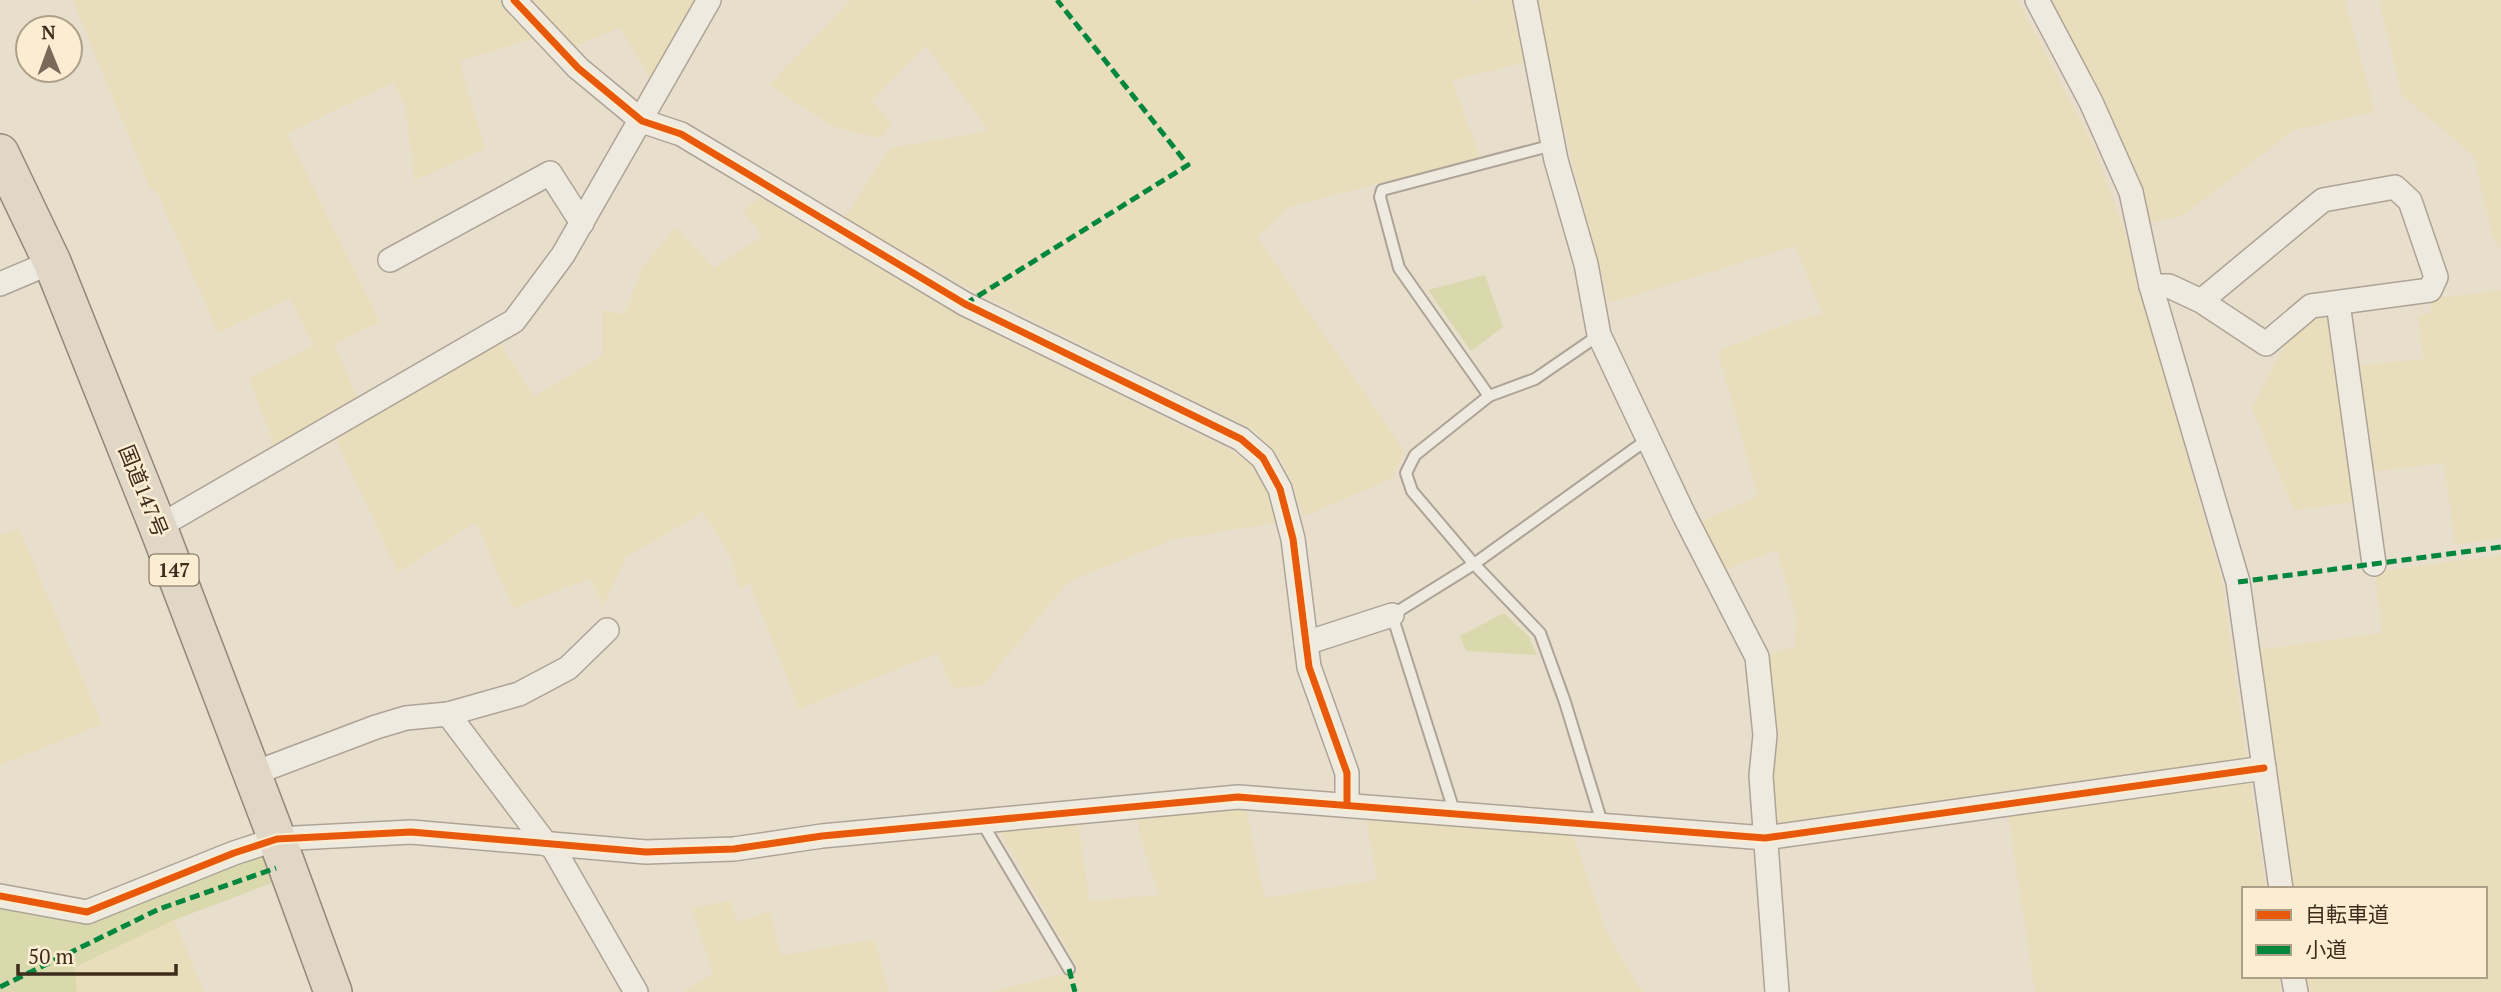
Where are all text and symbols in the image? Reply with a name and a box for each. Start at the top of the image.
north arrow [14,14,84,84]
text: N [41,19,57,44]
street label: 国道147号 [113,441,175,541]
road number: 147 [150,554,198,586]
legend [2242,887,2487,978]
text: 自転車道 [2305,900,2389,928]
scale bar [18,932,175,976]
text: 小道 [2305,935,2347,963]
text: 50 m [28,942,74,970]

